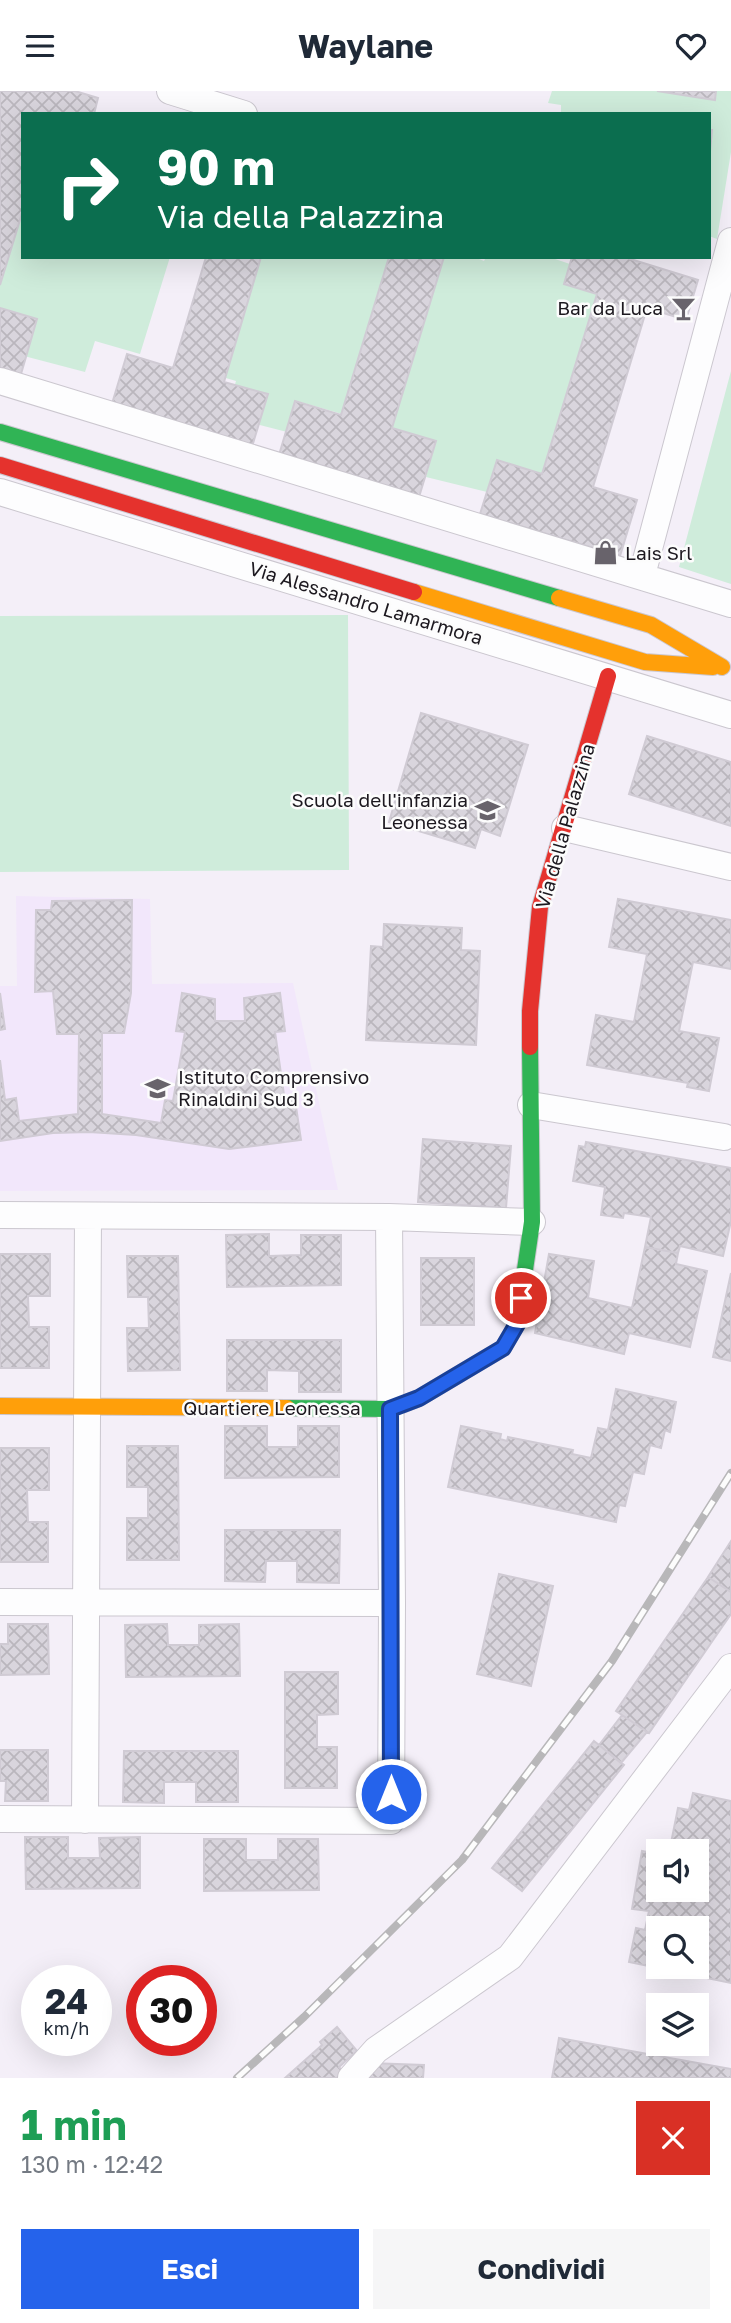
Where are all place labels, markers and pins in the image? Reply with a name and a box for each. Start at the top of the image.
bar icon: Bar da Luca [669,294,697,322]
place label: Bar da Luca [557,296,663,319]
shop icon: Lais Srl [591,539,619,567]
place label: Lais Srl [625,541,692,564]
place label: Scuola dell'infanzia Leonessa [291,788,468,833]
school or university icon: Scuola dell'infanzia Leonessa [474,797,502,825]
place label: Istituto Comprensivo Rinaldini Sud 3 [178,1065,369,1110]
school or university icon: Istituto Comprensivo Rinaldini Sud 3 [144,1074,172,1102]
pin [491,1268,551,1328]

